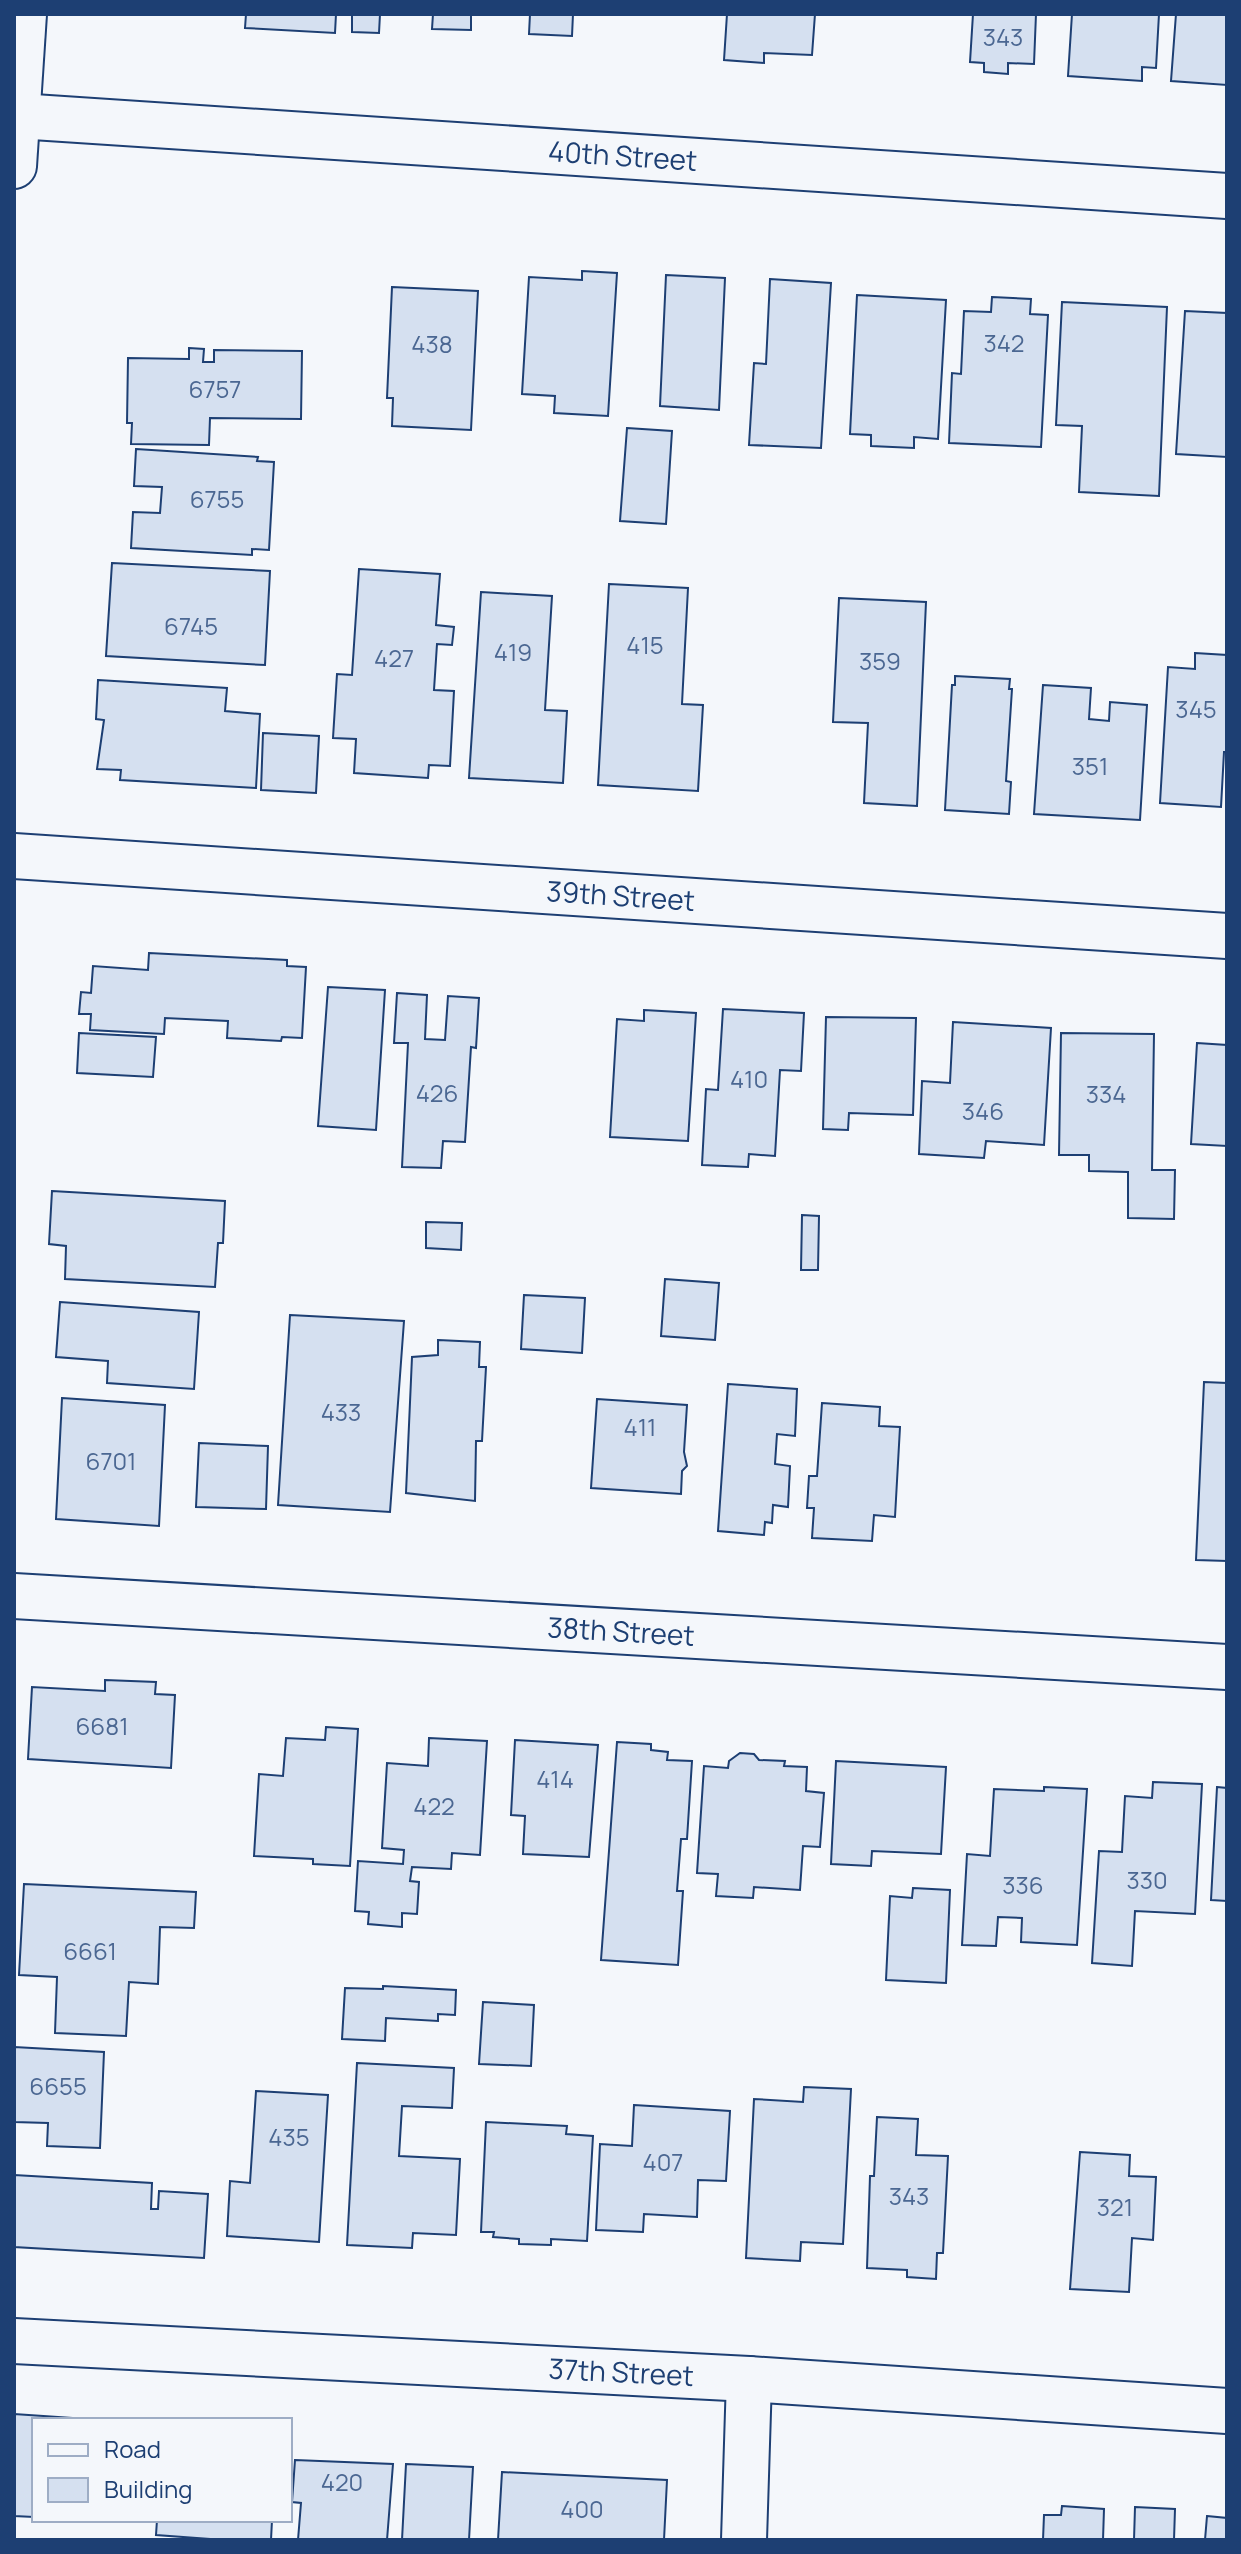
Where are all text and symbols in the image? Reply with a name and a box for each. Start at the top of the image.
house number: 343 [983,20,1023,53]
street label: 40th Street [547,131,699,179]
house number: 342 [983,326,1025,359]
house number: 438 [411,327,453,360]
house number: 6757 [189,372,241,405]
house number: 6755 [190,482,244,515]
house number: 6745 [164,609,218,642]
house number: 415 [626,628,664,661]
house number: 419 [494,635,532,668]
house number: 427 [374,641,414,674]
house number: 359 [859,644,901,677]
house number: 345 [1175,692,1217,725]
house number: 351 [1072,749,1108,782]
street label: 39th Street [545,871,696,919]
house number: 410 [730,1062,768,1095]
house number: 426 [416,1076,458,1109]
house number: 334 [1086,1077,1126,1110]
house number: 346 [962,1094,1004,1127]
house number: 433 [321,1395,361,1428]
house number: 411 [624,1410,656,1443]
house number: 6701 [86,1444,136,1477]
street label: 38th Street [546,1607,696,1654]
house number: 6681 [75,1709,129,1742]
house number: 414 [536,1762,574,1795]
house number: 422 [413,1789,455,1822]
house number: 330 [1126,1863,1168,1896]
house number: 336 [1002,1868,1044,1901]
house number: 6661 [63,1934,117,1967]
house number: 6655 [29,2069,87,2102]
house number: 435 [268,2120,310,2153]
house number: 407 [643,2145,683,2178]
house number: 343 [889,2179,929,2212]
house number: 321 [1097,2190,1133,2223]
street label: 37th Street [548,2349,695,2394]
legend [32,2418,292,2522]
text: Road [104,2432,161,2465]
house number: 420 [321,2465,363,2498]
text: Building [104,2472,192,2505]
house number: 400 [560,2492,604,2525]

